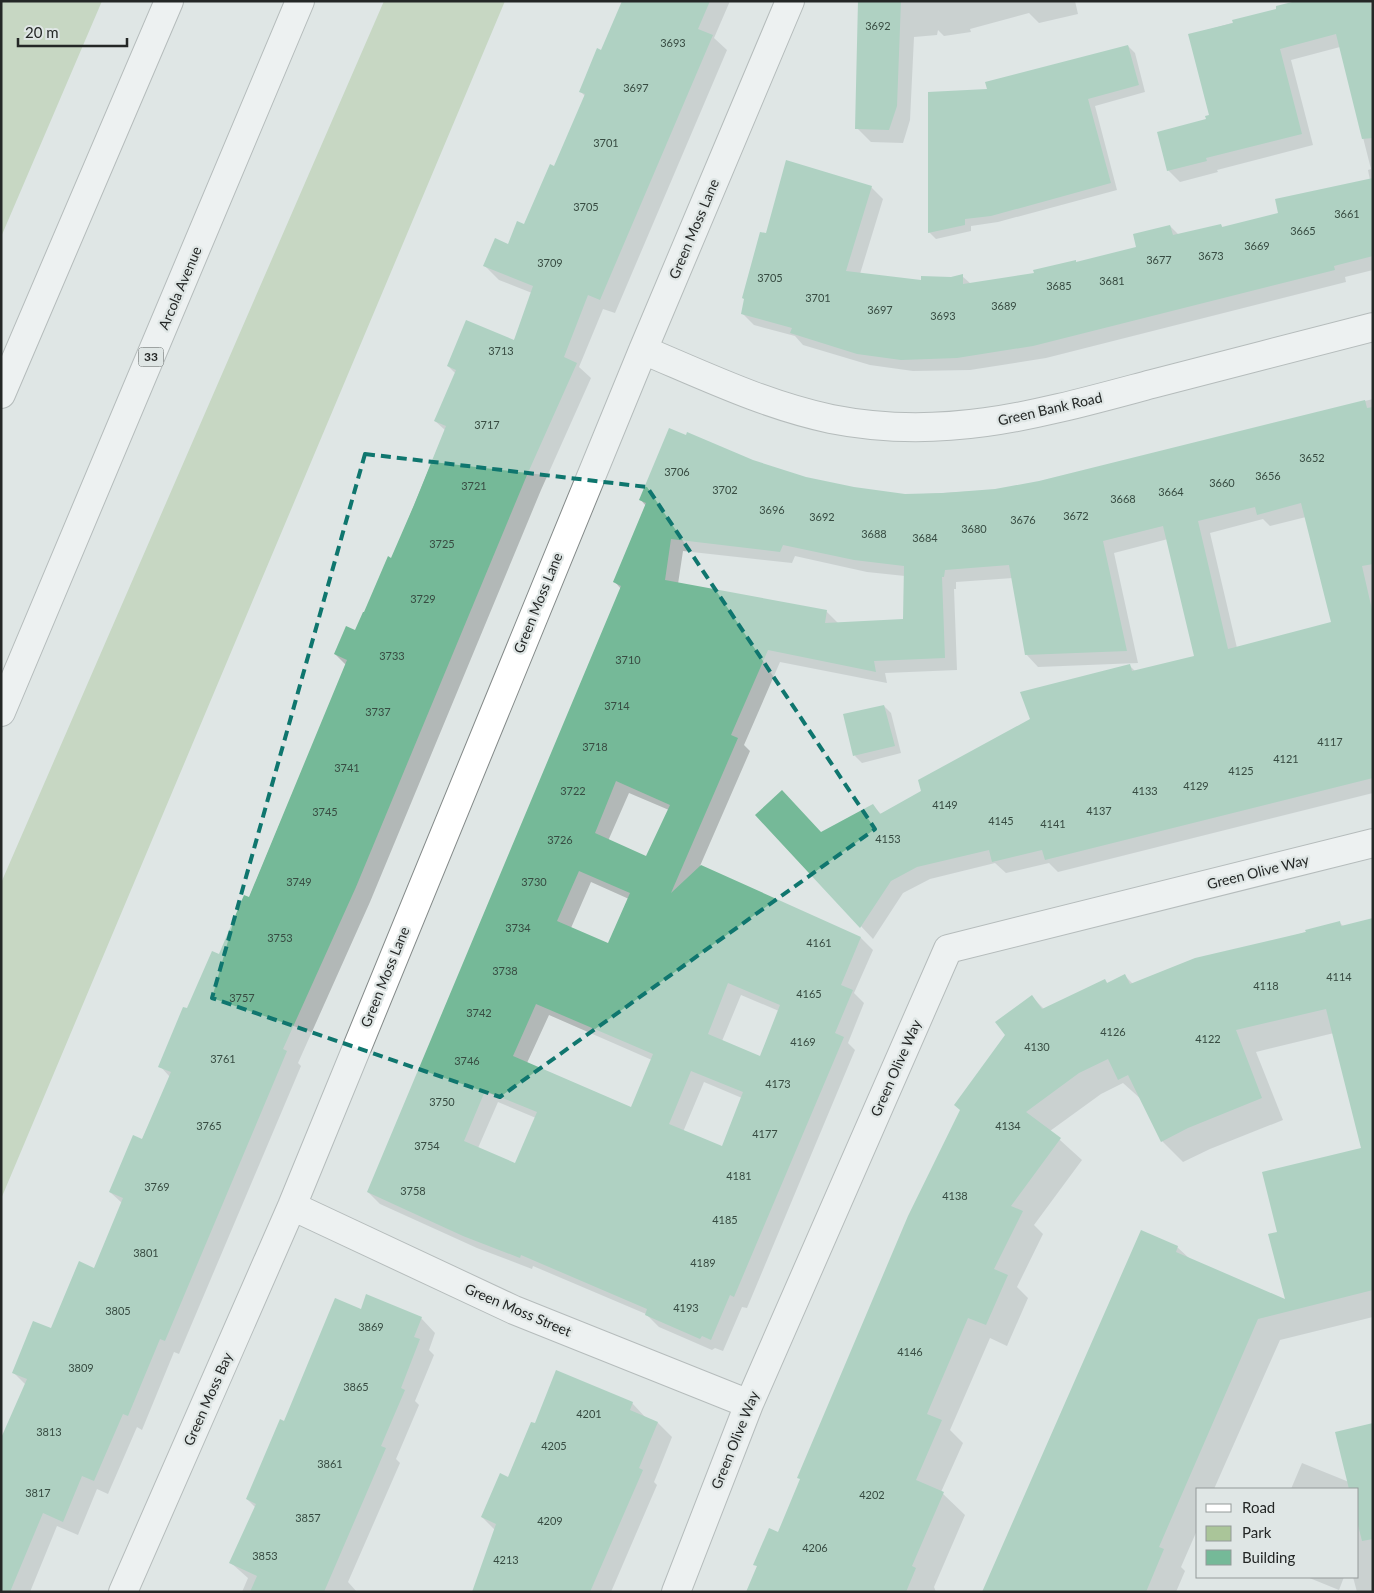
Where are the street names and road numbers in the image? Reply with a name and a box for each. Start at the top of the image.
street label: Green Moss Lane [665,176,722,281]
street label: Arcola Avenue [154,244,205,332]
road number: 33 [138,348,164,367]
street label: Green Bank Road [996,388,1104,429]
street label: Green Moss Lane [510,550,565,656]
street label: Green Olive Way [1205,850,1311,892]
street label: Green Moss Lane [357,924,412,1030]
street label: Green Olive Way [867,1016,925,1119]
street label: Green Moss Street [462,1279,574,1340]
street label: Green Moss Bay [179,1349,236,1448]
street label: Green Olive Way [707,1388,762,1491]

